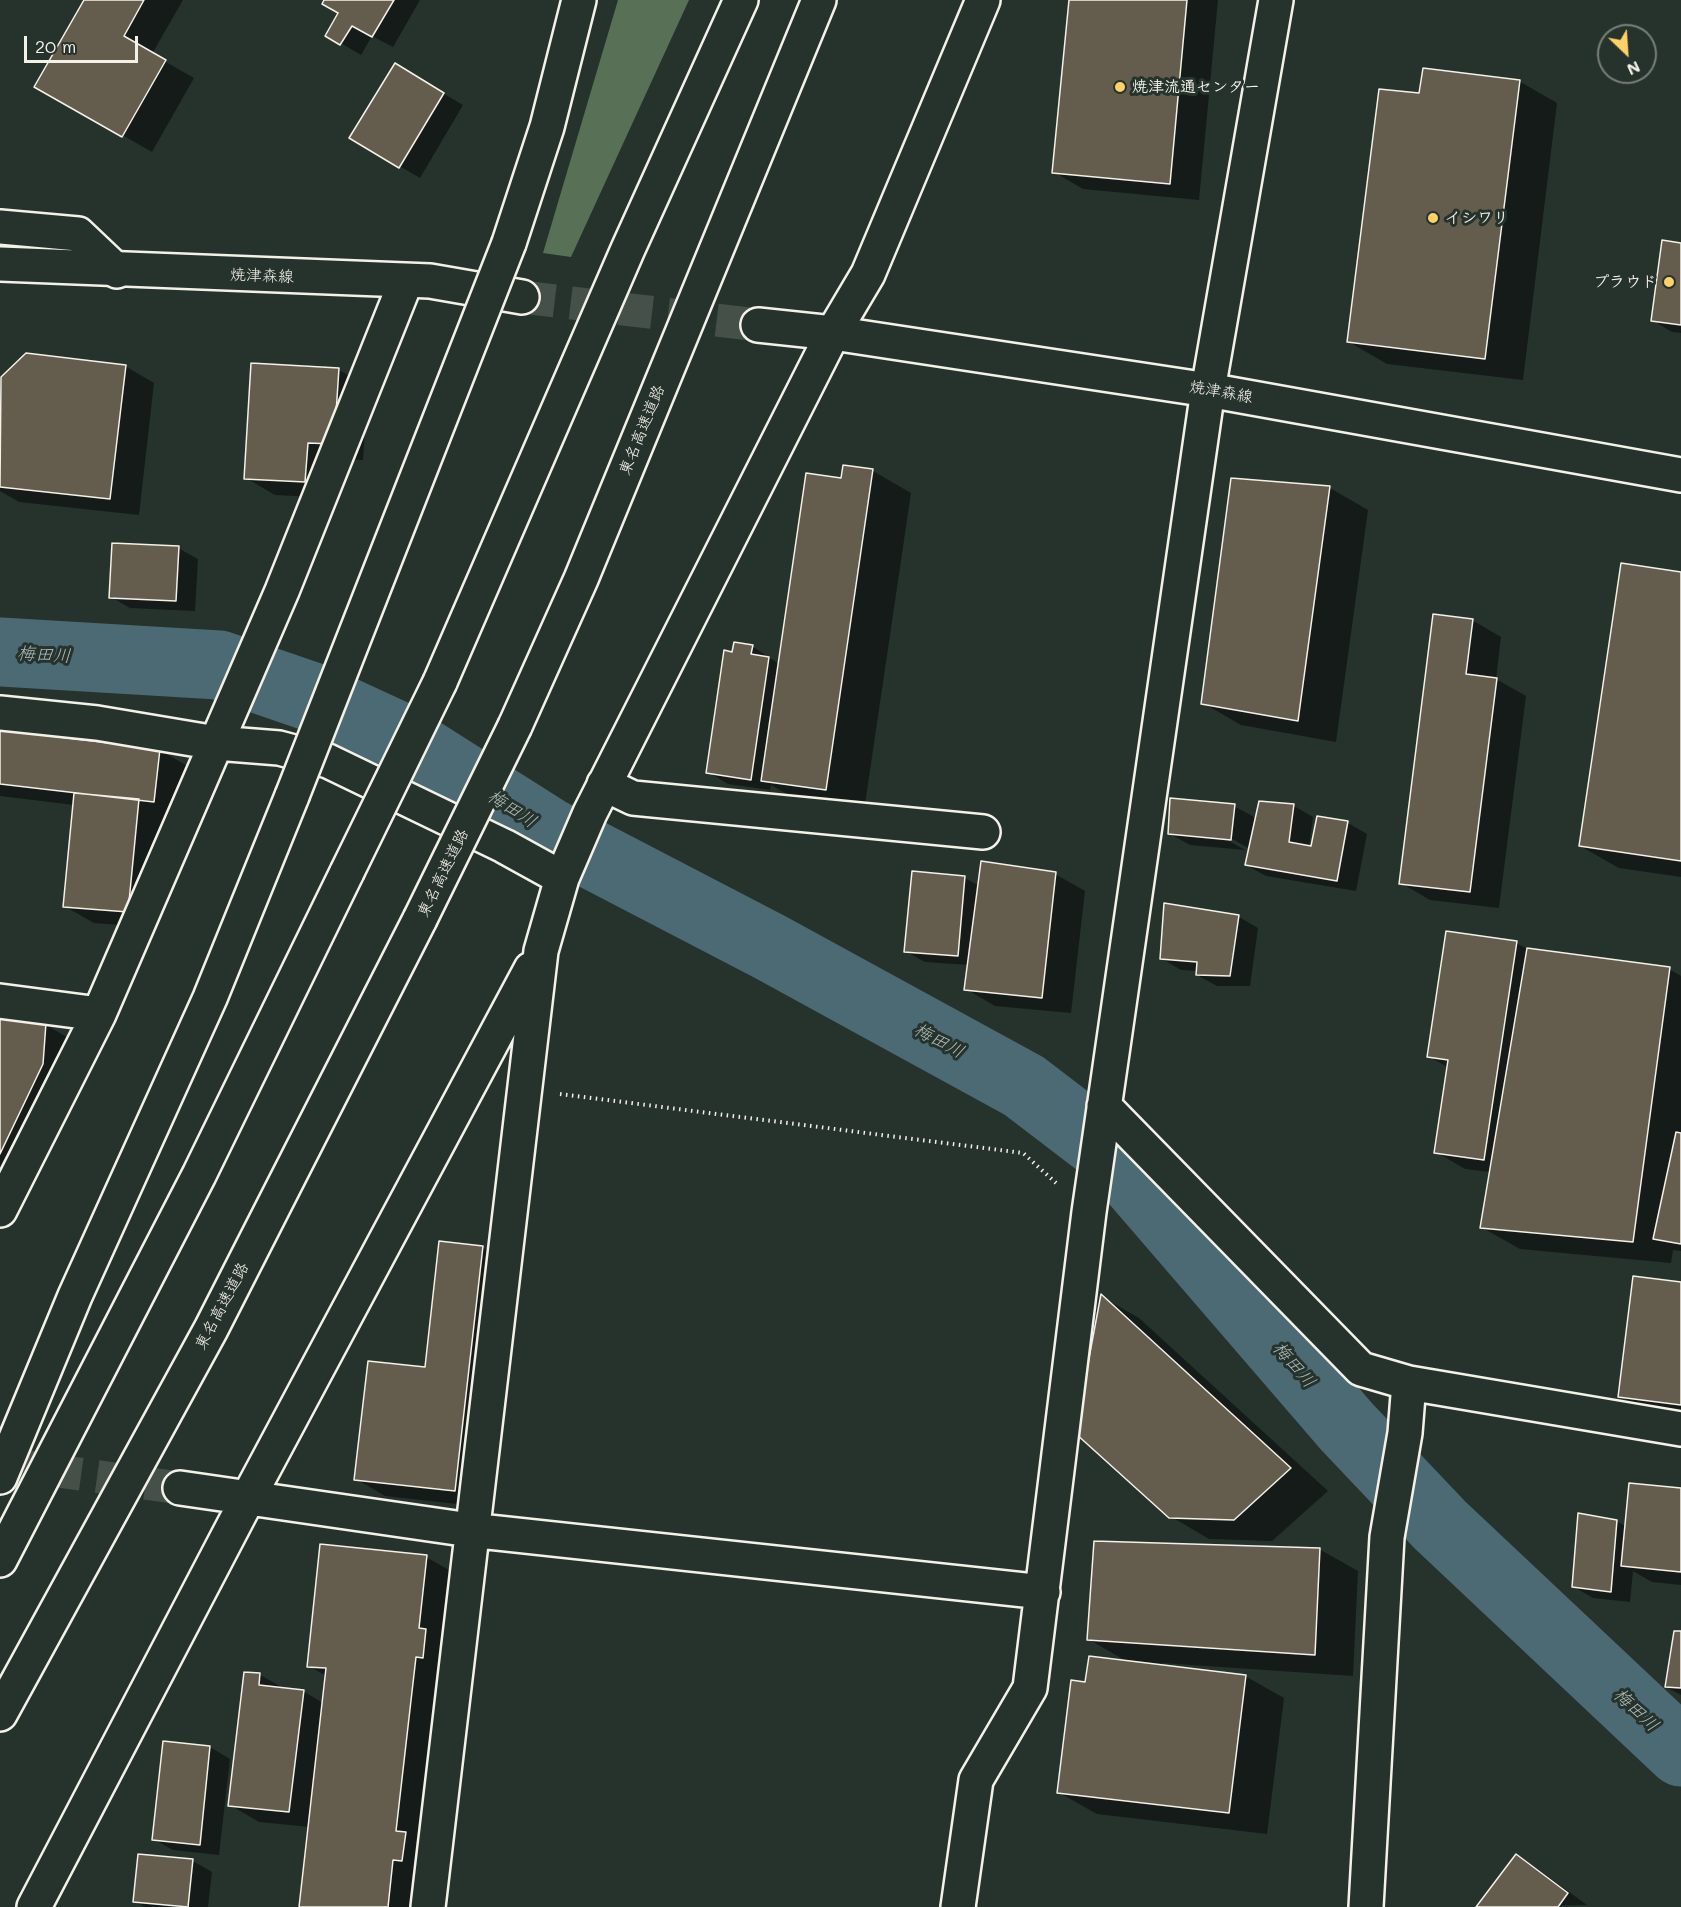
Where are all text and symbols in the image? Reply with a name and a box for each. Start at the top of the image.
scale bar [27,24,141,62]
north arrow [1597,24,1657,84]
text: 20 m [35,34,76,58]
text: N [1624,57,1644,81]
place label: 焼津流通センター [1132,77,1260,97]
marker: 焼津流通センター [1113,80,1127,94]
place label: イシワリ [1445,208,1509,228]
marker: イシワリ [1426,211,1440,225]
street label: 焼津森線 [230,265,294,287]
place label: プラウド [1593,272,1657,292]
marker: プラウド [1662,275,1676,289]
street label: 焼津森線 [1188,377,1254,407]
street label: 東名高速道路 [615,382,669,478]
water label: 梅田川 [16,643,72,667]
water label: 梅田川 [483,785,541,833]
street label: 東名高速道路 [413,826,473,920]
water label: 梅田川 [910,1019,968,1063]
street label: 東名高速道路 [191,1259,253,1353]
water label: 梅田川 [1268,1338,1320,1392]
water label: 梅田川 [1609,1684,1663,1736]

